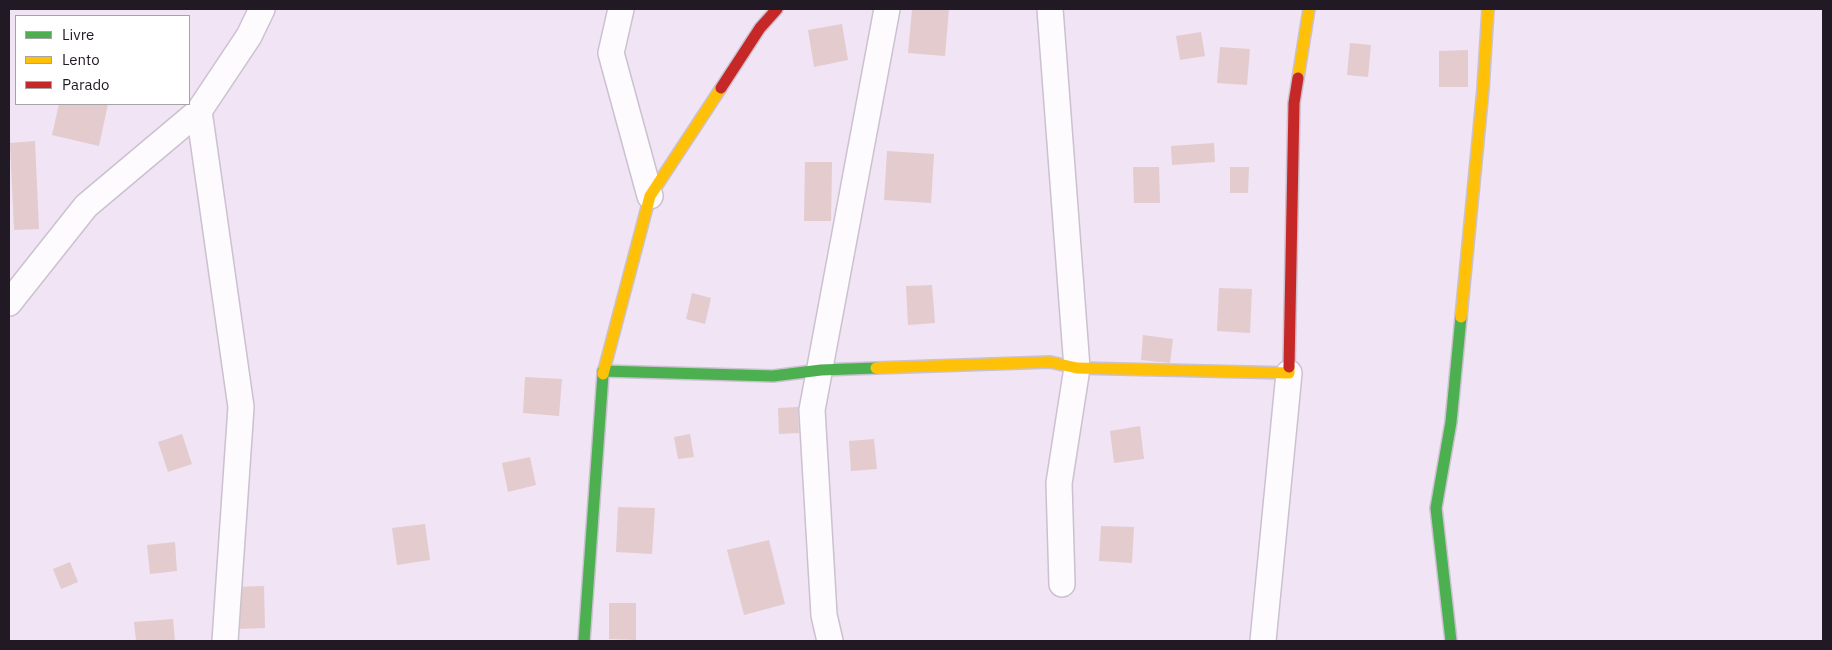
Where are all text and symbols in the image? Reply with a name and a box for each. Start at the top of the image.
legend [15,15,190,105]
text: Livre [62,25,94,44]
text: Lento [62,50,100,69]
text: Parado [62,75,110,94]

